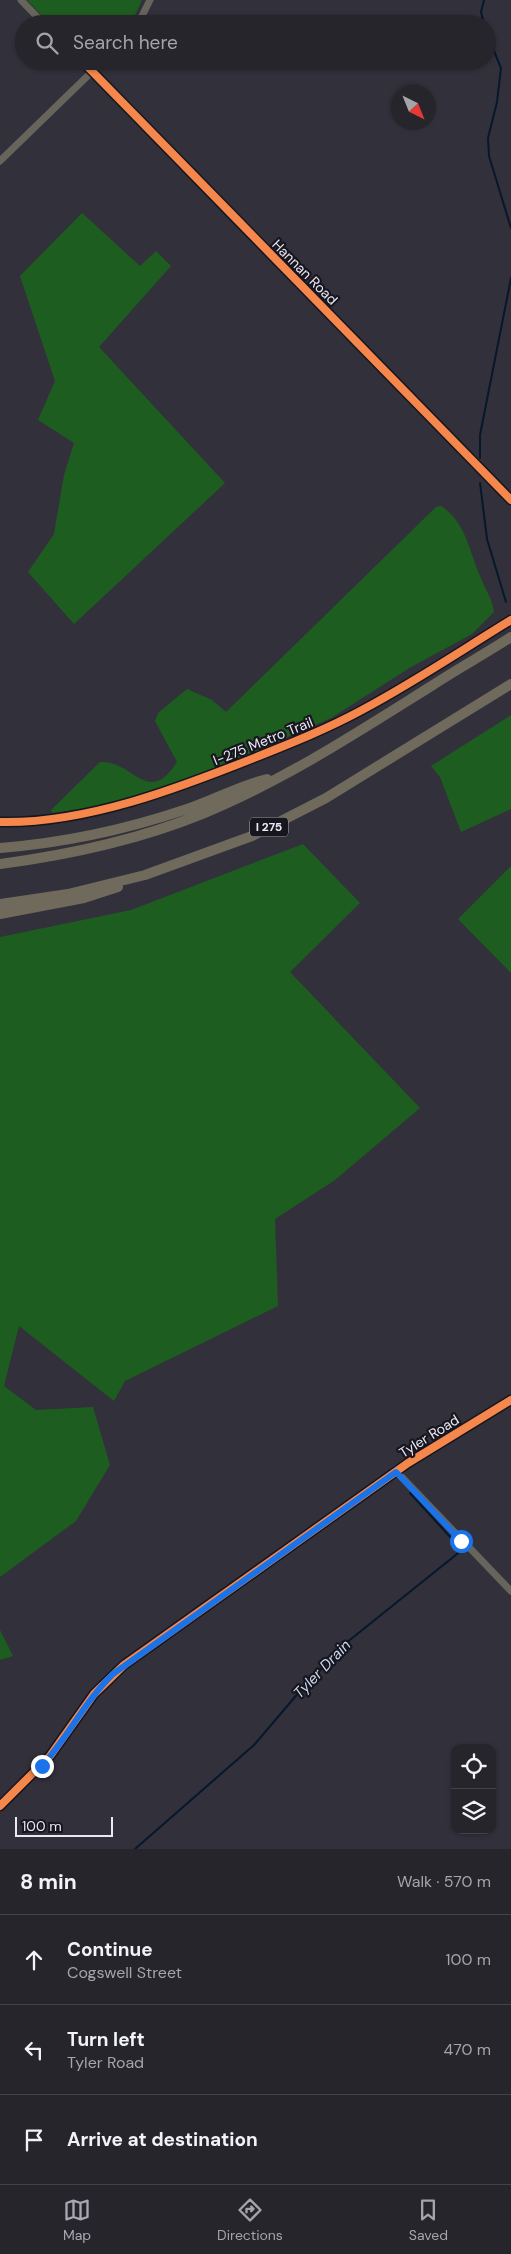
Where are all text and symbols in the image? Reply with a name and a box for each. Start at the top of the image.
search box [15,15,496,70]
icon: search [33,29,61,57]
text: Search here [73,30,178,55]
north arrow [391,85,436,130]
street label: Hannan Road [269,236,341,308]
street label: I-275 Metro Trail [210,713,316,769]
road number: I 275 [250,818,288,836]
street label: Tyler Road [396,1410,462,1462]
route start [450,1530,473,1553]
water label: Tyler Drain [289,1635,355,1703]
map controls [451,1744,496,1834]
button: locate [451,1744,496,1789]
route end [31,1755,54,1778]
button: layers [451,1789,496,1834]
scale bar [15,1814,112,1837]
text: 100 m [22,1817,62,1835]
text: 8 min [20,1868,77,1896]
text: Walk · 570 m [397,1871,491,1892]
text: Continue [67,1937,153,1962]
icon: ahead [20,1946,48,1974]
text: 100 m [446,1949,491,1970]
text: Cogswell Street [67,1962,182,1983]
text: Turn left [67,2027,145,2052]
icon: left [20,2036,48,2064]
text: 470 m [444,2039,491,2060]
text: Tyler Road [67,2052,144,2073]
icon: arrive [20,2126,48,2154]
text: Arrive at destination [67,2127,258,2152]
tab: Map [63,2196,91,2244]
tab: Directions [217,2196,283,2244]
tab: Saved [409,2196,448,2244]

